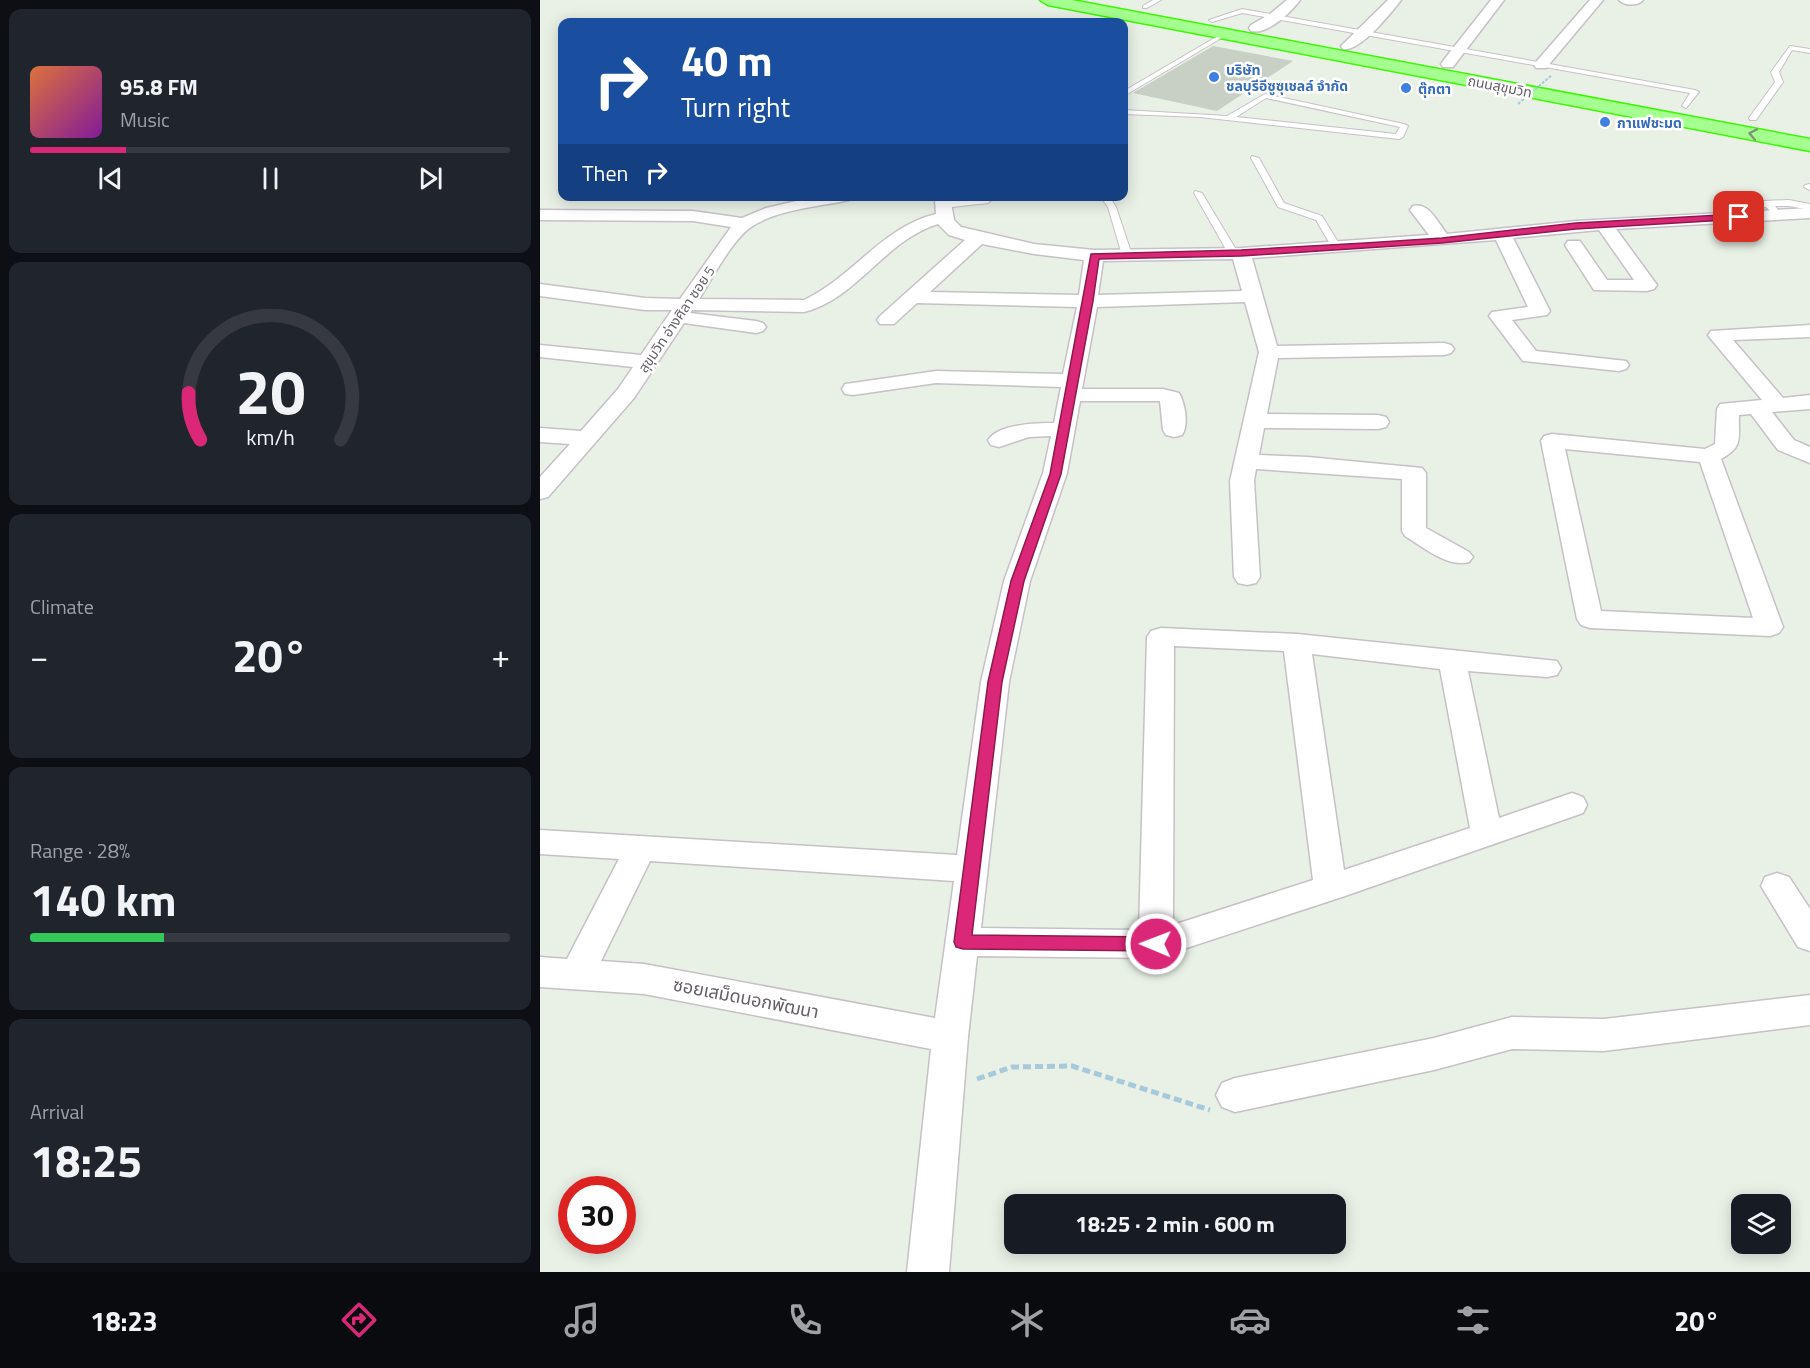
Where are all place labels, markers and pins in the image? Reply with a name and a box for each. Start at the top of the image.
place label: บริษัท ชลบุรีอีซูซุเชลล์ จำกัด [1226,59,1348,96]
marker: บริษัท ชลบุรีอีซูซุเชลล์ จำกัด [1207,70,1221,84]
place label: ตุ๊กตา [1418,78,1451,99]
marker: ตุ๊กตา [1399,81,1413,95]
place label: กาแฟชะมด [1617,112,1682,133]
marker: กาแฟชะมด [1598,115,1612,129]
pin [1713,191,1764,242]

